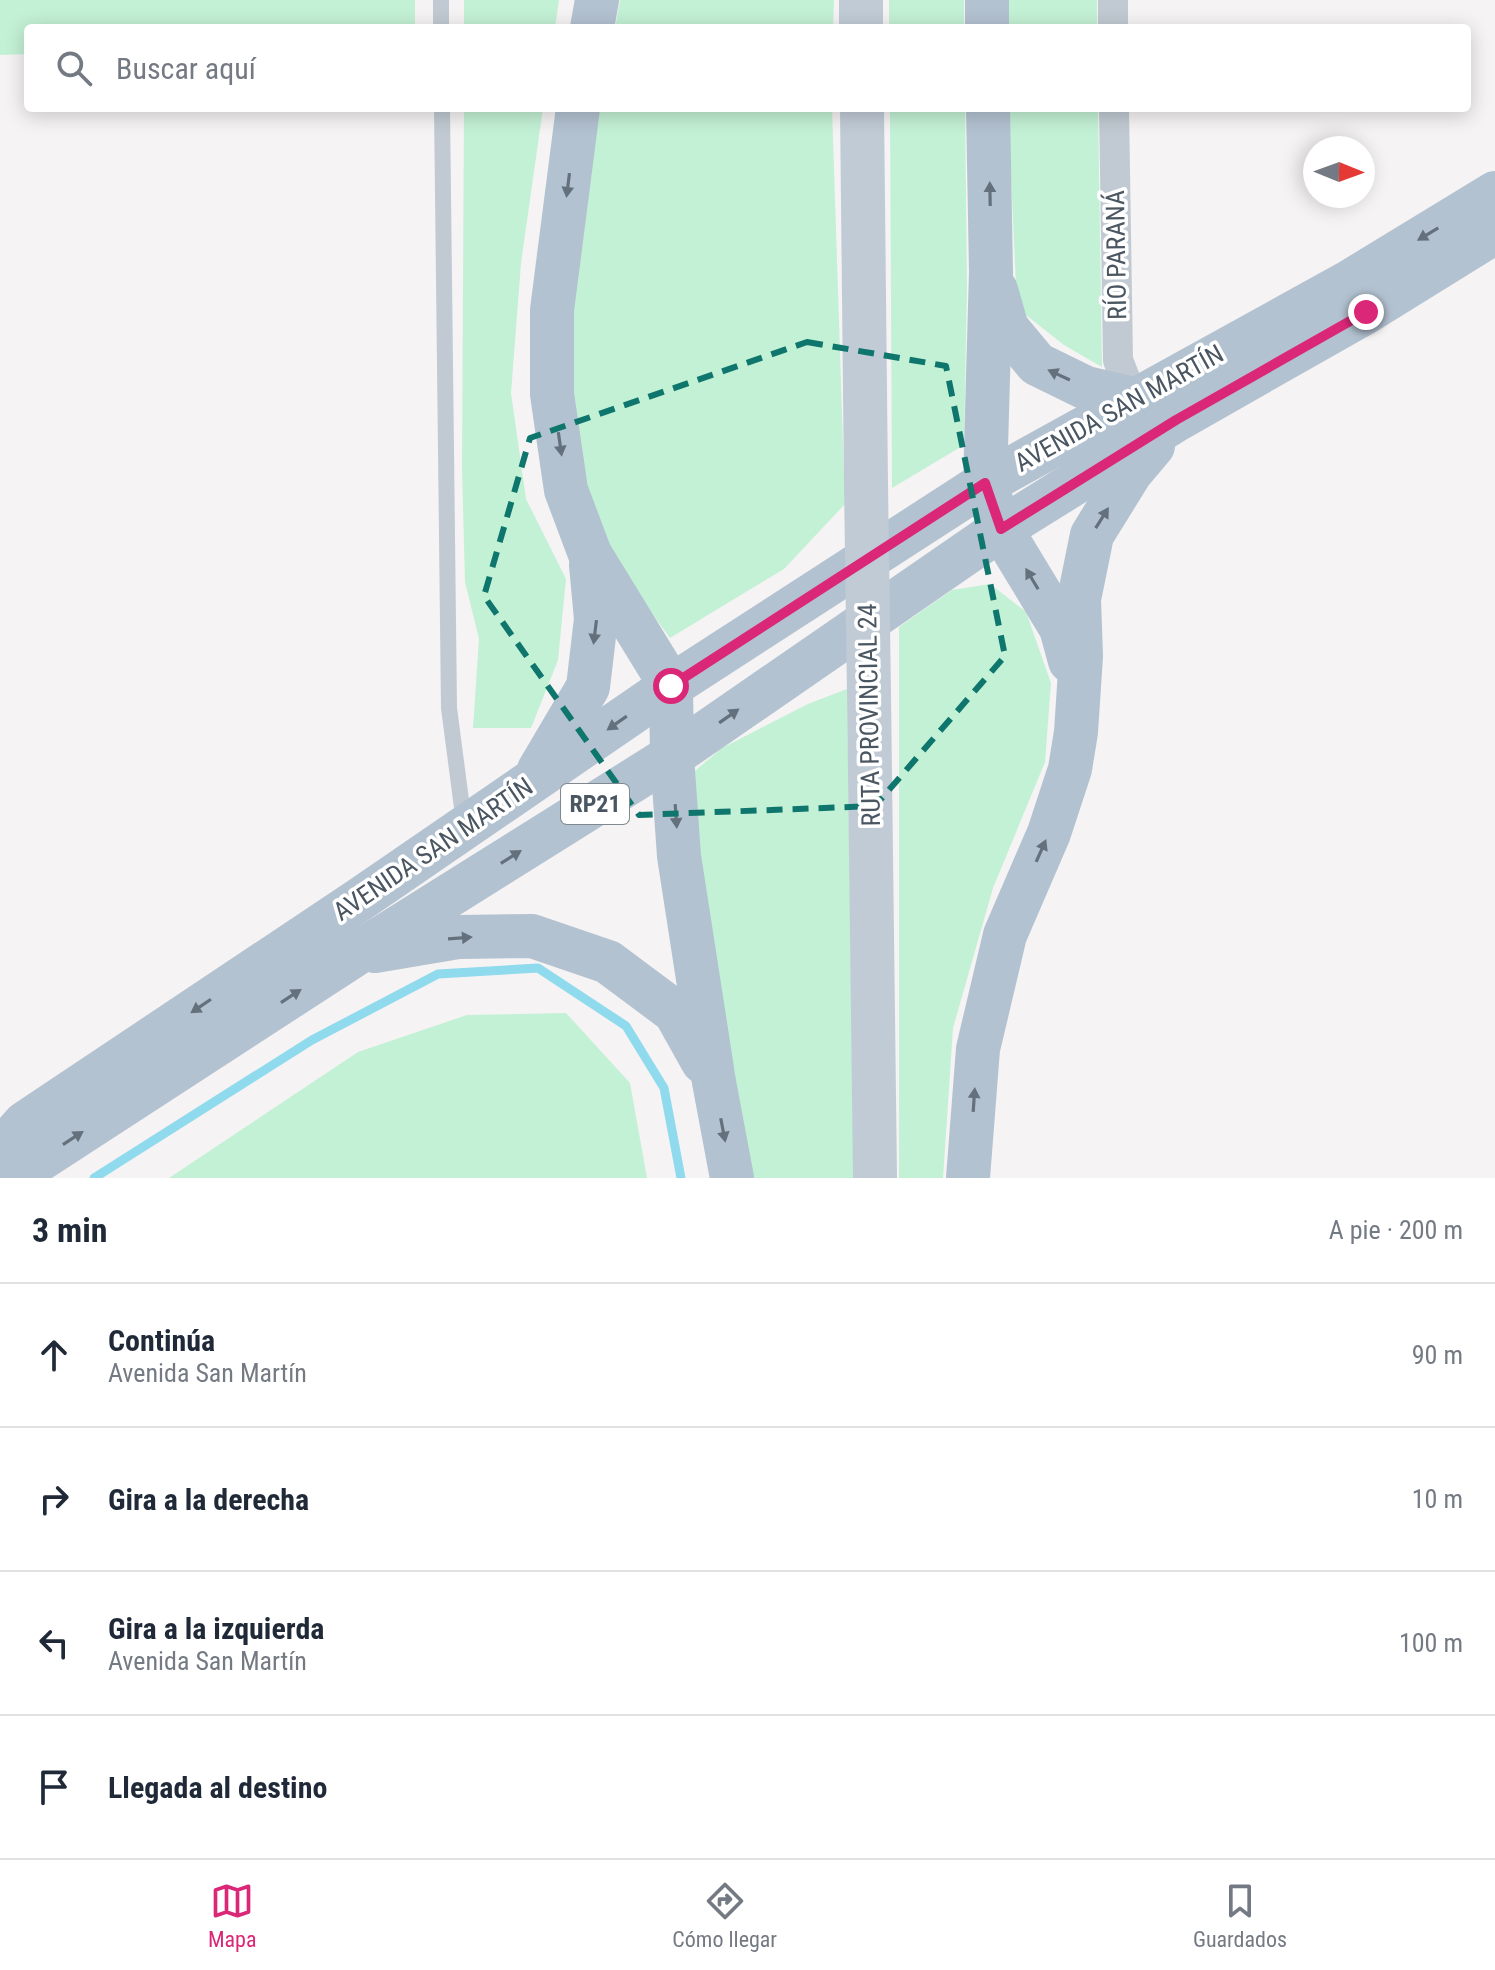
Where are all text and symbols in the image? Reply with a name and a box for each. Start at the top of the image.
search box [24,24,1471,112]
icon: search [52,46,96,90]
text: Buscar aquí [116,51,256,86]
north arrow [1303,136,1375,208]
one-way arrow [561,173,574,198]
one-way arrow [984,181,996,206]
street label: RÍO PARANÁ [1100,190,1132,320]
one-way arrow [1417,226,1439,240]
route end [1348,294,1384,330]
street label: AVENIDA SAN MARTÍN [1009,338,1229,478]
one-way arrow [1048,368,1071,382]
one-way arrow [554,432,567,457]
one-way arrow [1095,507,1109,529]
one-way arrow [1025,568,1039,590]
street label: RUTA PROVINCIAL 24 [852,603,886,827]
one-way arrow [588,620,601,645]
route start [653,668,689,704]
one-way arrow [719,709,740,724]
one-way arrow [606,715,627,730]
street label: AVENIDA SAN MARTÍN [328,771,538,927]
road number: RP21 [561,784,629,824]
one-way arrow [670,804,683,829]
one-way arrow [1035,839,1048,863]
one-way arrow [499,850,522,865]
one-way arrow [448,931,473,944]
one-way arrow [280,989,302,1004]
one-way arrow [191,998,212,1013]
one-way arrow [968,1087,981,1112]
one-way arrow [718,1118,730,1143]
one-way arrow [62,1131,84,1145]
text: 3 min [32,1210,108,1250]
text: A pie · 200 m [1329,1215,1463,1245]
text: Continúa [108,1323,215,1358]
icon: ahead [32,1333,76,1377]
text: 90 m [1412,1340,1463,1370]
text: Avenida San Martín [108,1358,307,1388]
icon: right [32,1477,76,1521]
text: Gira a la derecha [108,1482,309,1517]
text: 10 m [1412,1484,1463,1514]
text: Gira a la izquierda [108,1611,324,1646]
icon: left [32,1621,76,1665]
text: 100 m [1399,1628,1463,1658]
text: Avenida San Martín [108,1646,307,1676]
icon: arrive [32,1765,76,1809]
text: Llegada al destino [108,1770,327,1805]
tab: Mapa [208,1879,256,1952]
tab: Cómo llegar [672,1879,777,1952]
tab: Guardados [1193,1879,1287,1952]

